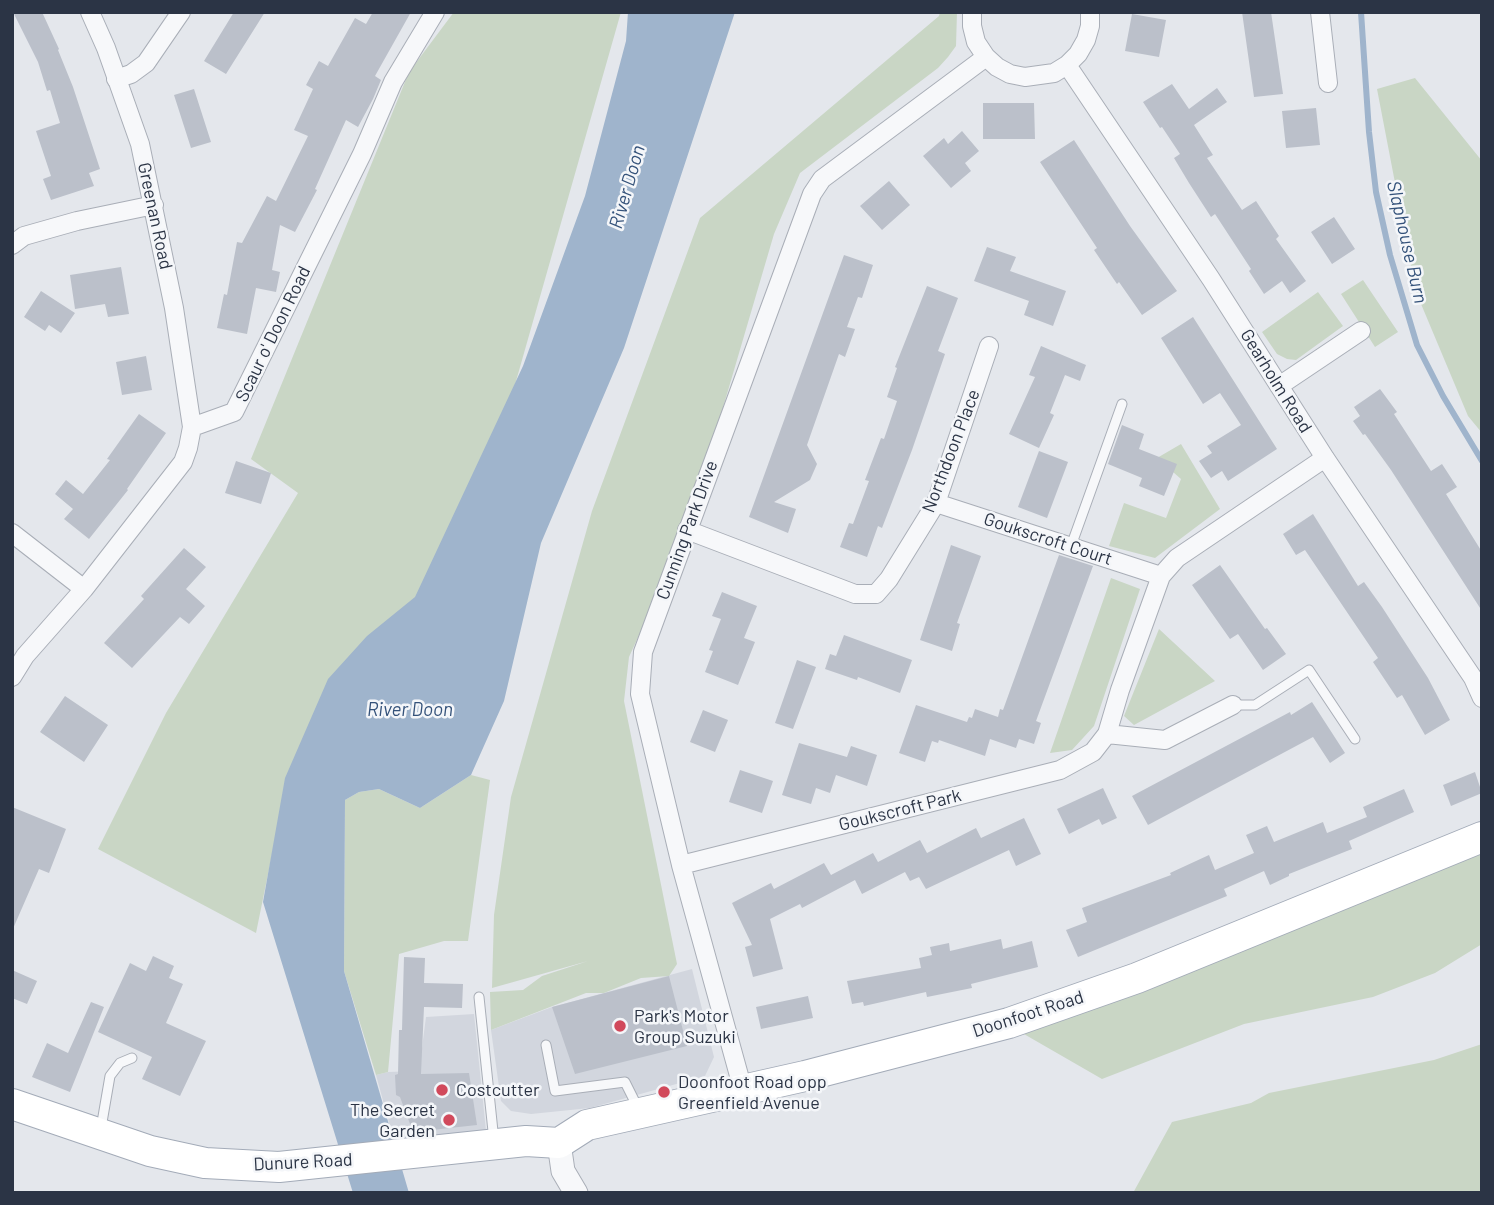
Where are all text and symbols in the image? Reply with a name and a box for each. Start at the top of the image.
water label: River Doon [604,142,650,232]
street label: Greenan Road [133,161,177,271]
water label: Slaphouse Burn [1382,178,1432,306]
street label: Scaur o' Doon Road [231,263,315,405]
street label: Gearholm Road [1236,325,1316,437]
street label: Northdoon Place [918,386,984,516]
street label: Cunning Park Drive [652,457,722,603]
street label: Goukscroft Court [981,508,1115,570]
water label: River Doon [367,699,453,721]
street label: Goukscroft Park [836,784,964,836]
street label: Doonfoot Road [970,986,1086,1042]
place label: Park's Motor Group Suzuki [634,1005,736,1048]
marker: Park's Motor Group Suzuki [612,1018,628,1034]
place label: Doonfoot Road opp Greenfield Avenue [678,1071,827,1114]
place label: Costcutter [456,1079,540,1101]
marker: Costcutter [434,1082,450,1098]
marker: Doonfoot Road opp Greenfield Avenue [656,1084,672,1100]
place label: The Secret Garden [350,1099,435,1142]
marker: The Secret Garden [441,1112,457,1128]
street label: Dunure Road [253,1149,353,1175]

